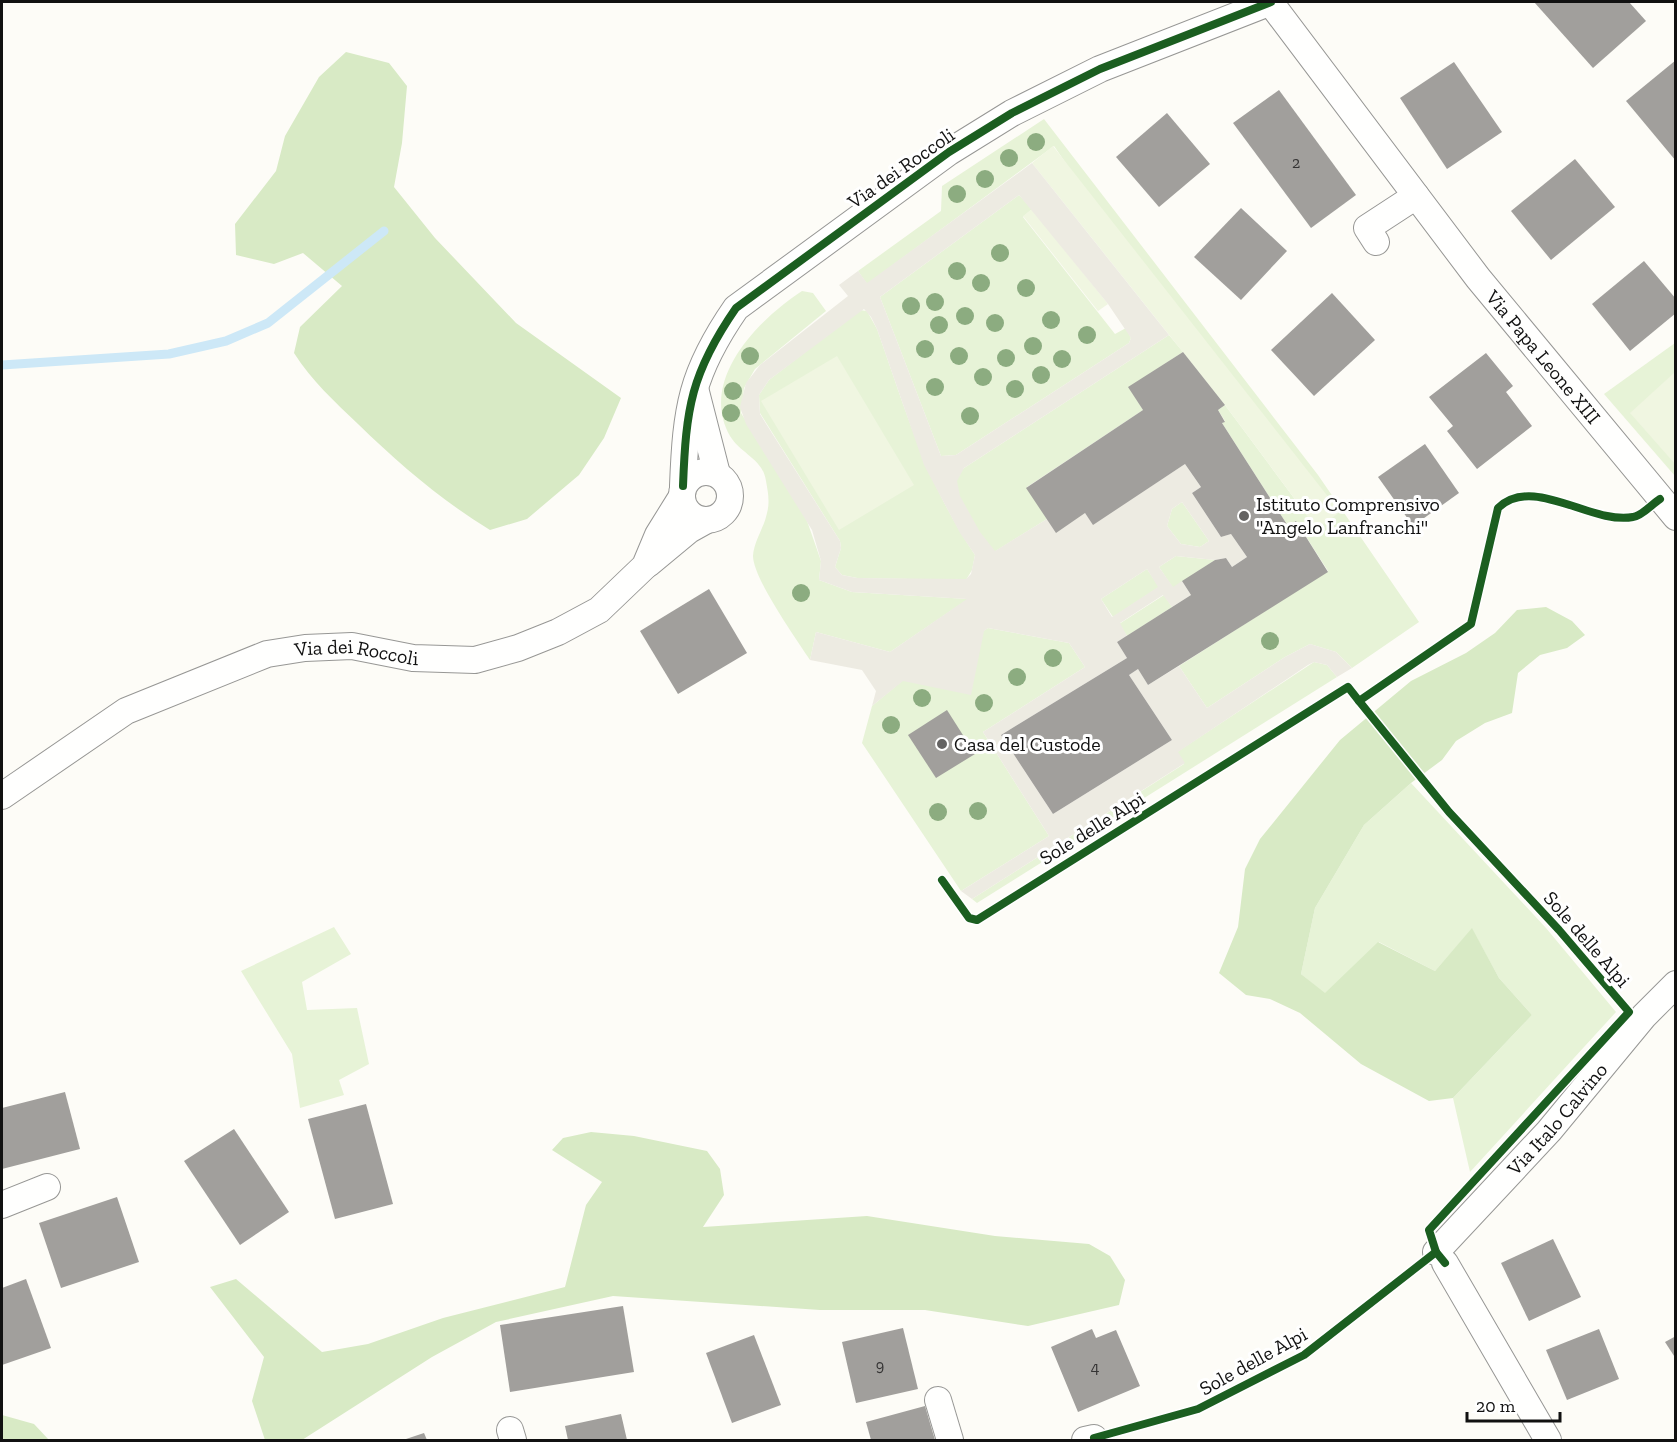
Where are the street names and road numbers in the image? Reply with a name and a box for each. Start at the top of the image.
street label: Via dei Roccoli [842,122,959,214]
street label: Via Papa Leone XIII [1480,284,1606,429]
street label: Via dei Roccoli [292,634,419,670]
street label: Sole delle Alpi [1035,786,1149,870]
street label: Sole delle Alpi [1539,886,1635,992]
street label: Via Italo Calvino [1501,1058,1612,1181]
street label: Sole delle Alpi [1195,1321,1311,1400]

